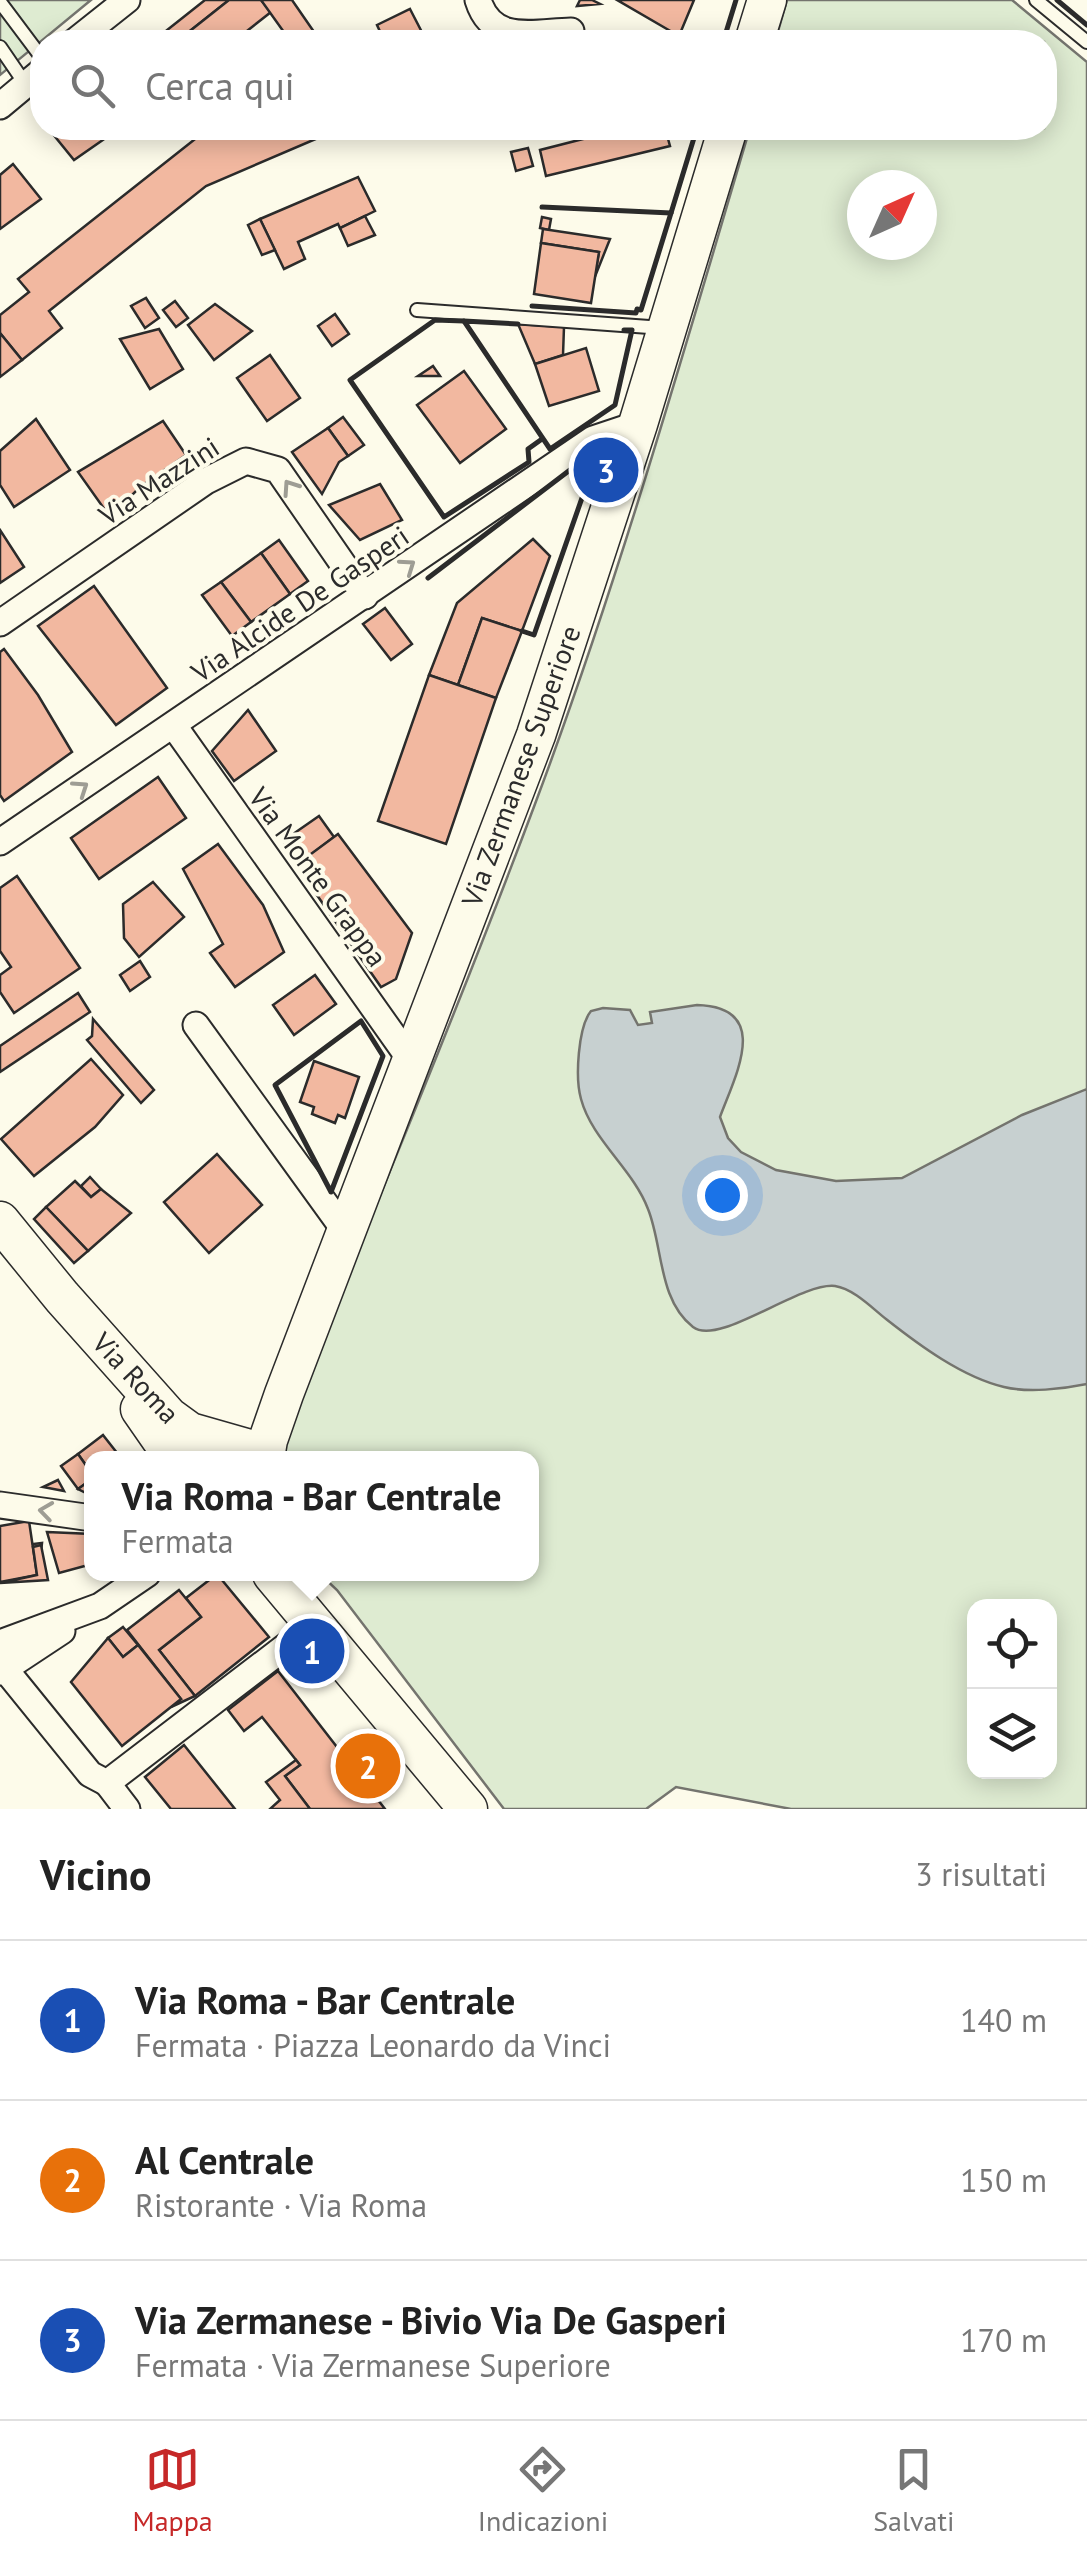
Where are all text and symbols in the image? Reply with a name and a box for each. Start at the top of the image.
search box [30,30,1057,140]
icon: search [65,58,120,113]
text: Cerca qui [145,61,295,110]
north arrow [847,170,937,260]
street label: Via Mazzini [91,428,226,534]
pin: 3 [574,432,638,508]
one-way arrow [283,480,302,498]
street label: Via Alcide De Gasperi [183,517,416,691]
one-way arrow [397,560,416,578]
street label: Via Zermanese Superiore [452,620,589,912]
street label: Via Monte Grappa [240,779,396,974]
one-way arrow [70,782,89,800]
your location [697,1170,748,1221]
street label: Via Roma [84,1323,188,1431]
popup [84,1451,539,1581]
text: Via Roma - Bar Centrale [121,1471,502,1520]
one-way arrow [38,1502,54,1523]
text: Fermata [121,1520,234,1562]
map controls [967,1599,1057,1779]
button: locate [967,1599,1057,1689]
pin: 1 [280,1614,344,1688]
button: layers [967,1689,1057,1779]
pin: 2 [336,1728,400,1804]
text: Vicino [40,1847,152,1902]
text: 3 risultati [915,1853,1047,1895]
text: Via Roma - Bar Centrale [135,1975,515,2024]
text: 1 [63,1999,82,2041]
text: 140 m [960,1999,1047,2041]
text: Fermata · Piazza Leonardo da Vinci [135,2024,611,2066]
text: Al Centrale [135,2135,314,2184]
text: 2 [63,2159,82,2201]
text: 150 m [960,2159,1047,2201]
text: Ristorante · Via Roma [135,2184,427,2226]
text: Via Zermanese - Bivio Via De Gasperi [135,2295,727,2344]
text: 3 [63,2319,82,2361]
text: 170 m [960,2319,1047,2361]
text: Fermata · Via Zermanese Superiore [135,2344,611,2386]
tab: Mappa [133,2442,213,2539]
tab: Indicazioni [478,2442,608,2539]
tab: Salvati [873,2442,954,2539]

